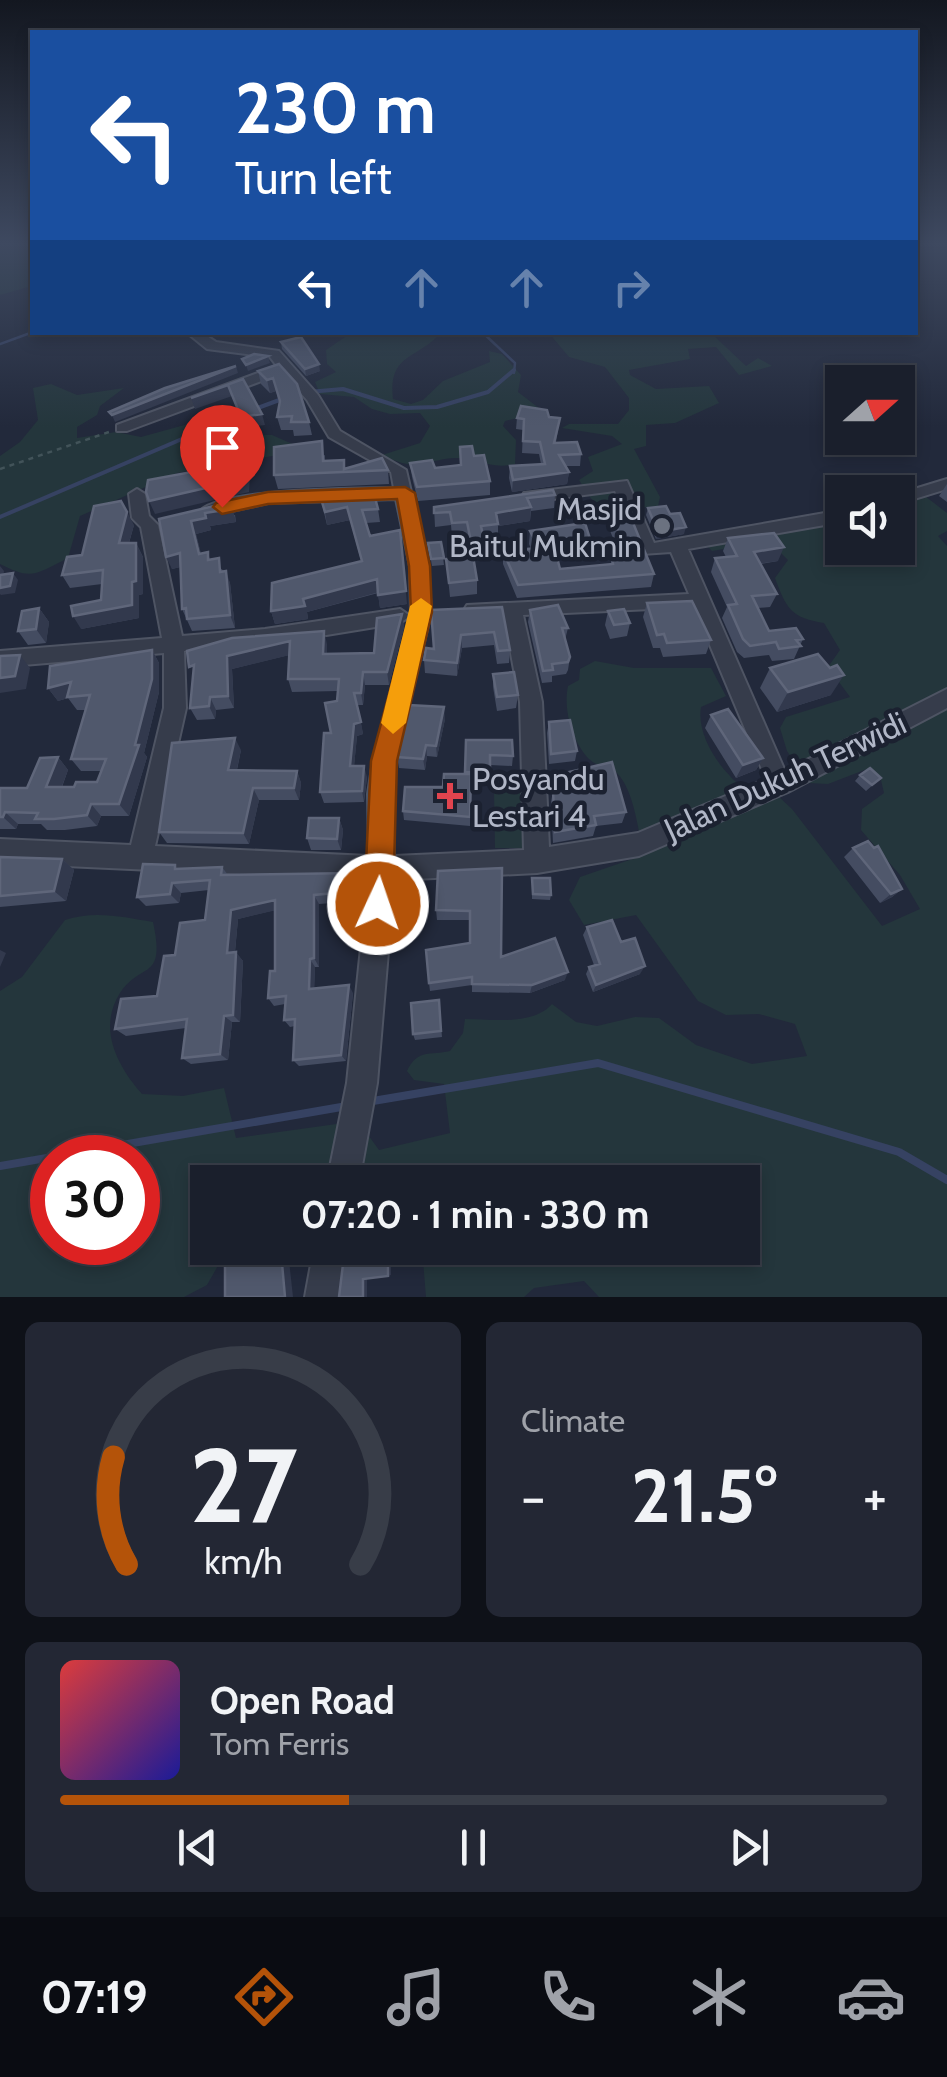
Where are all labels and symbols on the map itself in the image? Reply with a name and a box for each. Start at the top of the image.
north arrow [825,365,915,455]
pin [180,405,265,508]
place label: Masjid Baitul Mukmin [449,489,642,565]
marker: Masjid Baitul Mukmin [651,515,673,537]
street label: Jalan Dukuh Terwidi [657,703,912,850]
place label: Posyandu Lestari 4 [472,759,604,835]
marker: Posyandu Lestari 4 [437,783,463,809]
position arrow [326,852,430,956]
speed limit sign: 30 [30,1135,160,1265]

